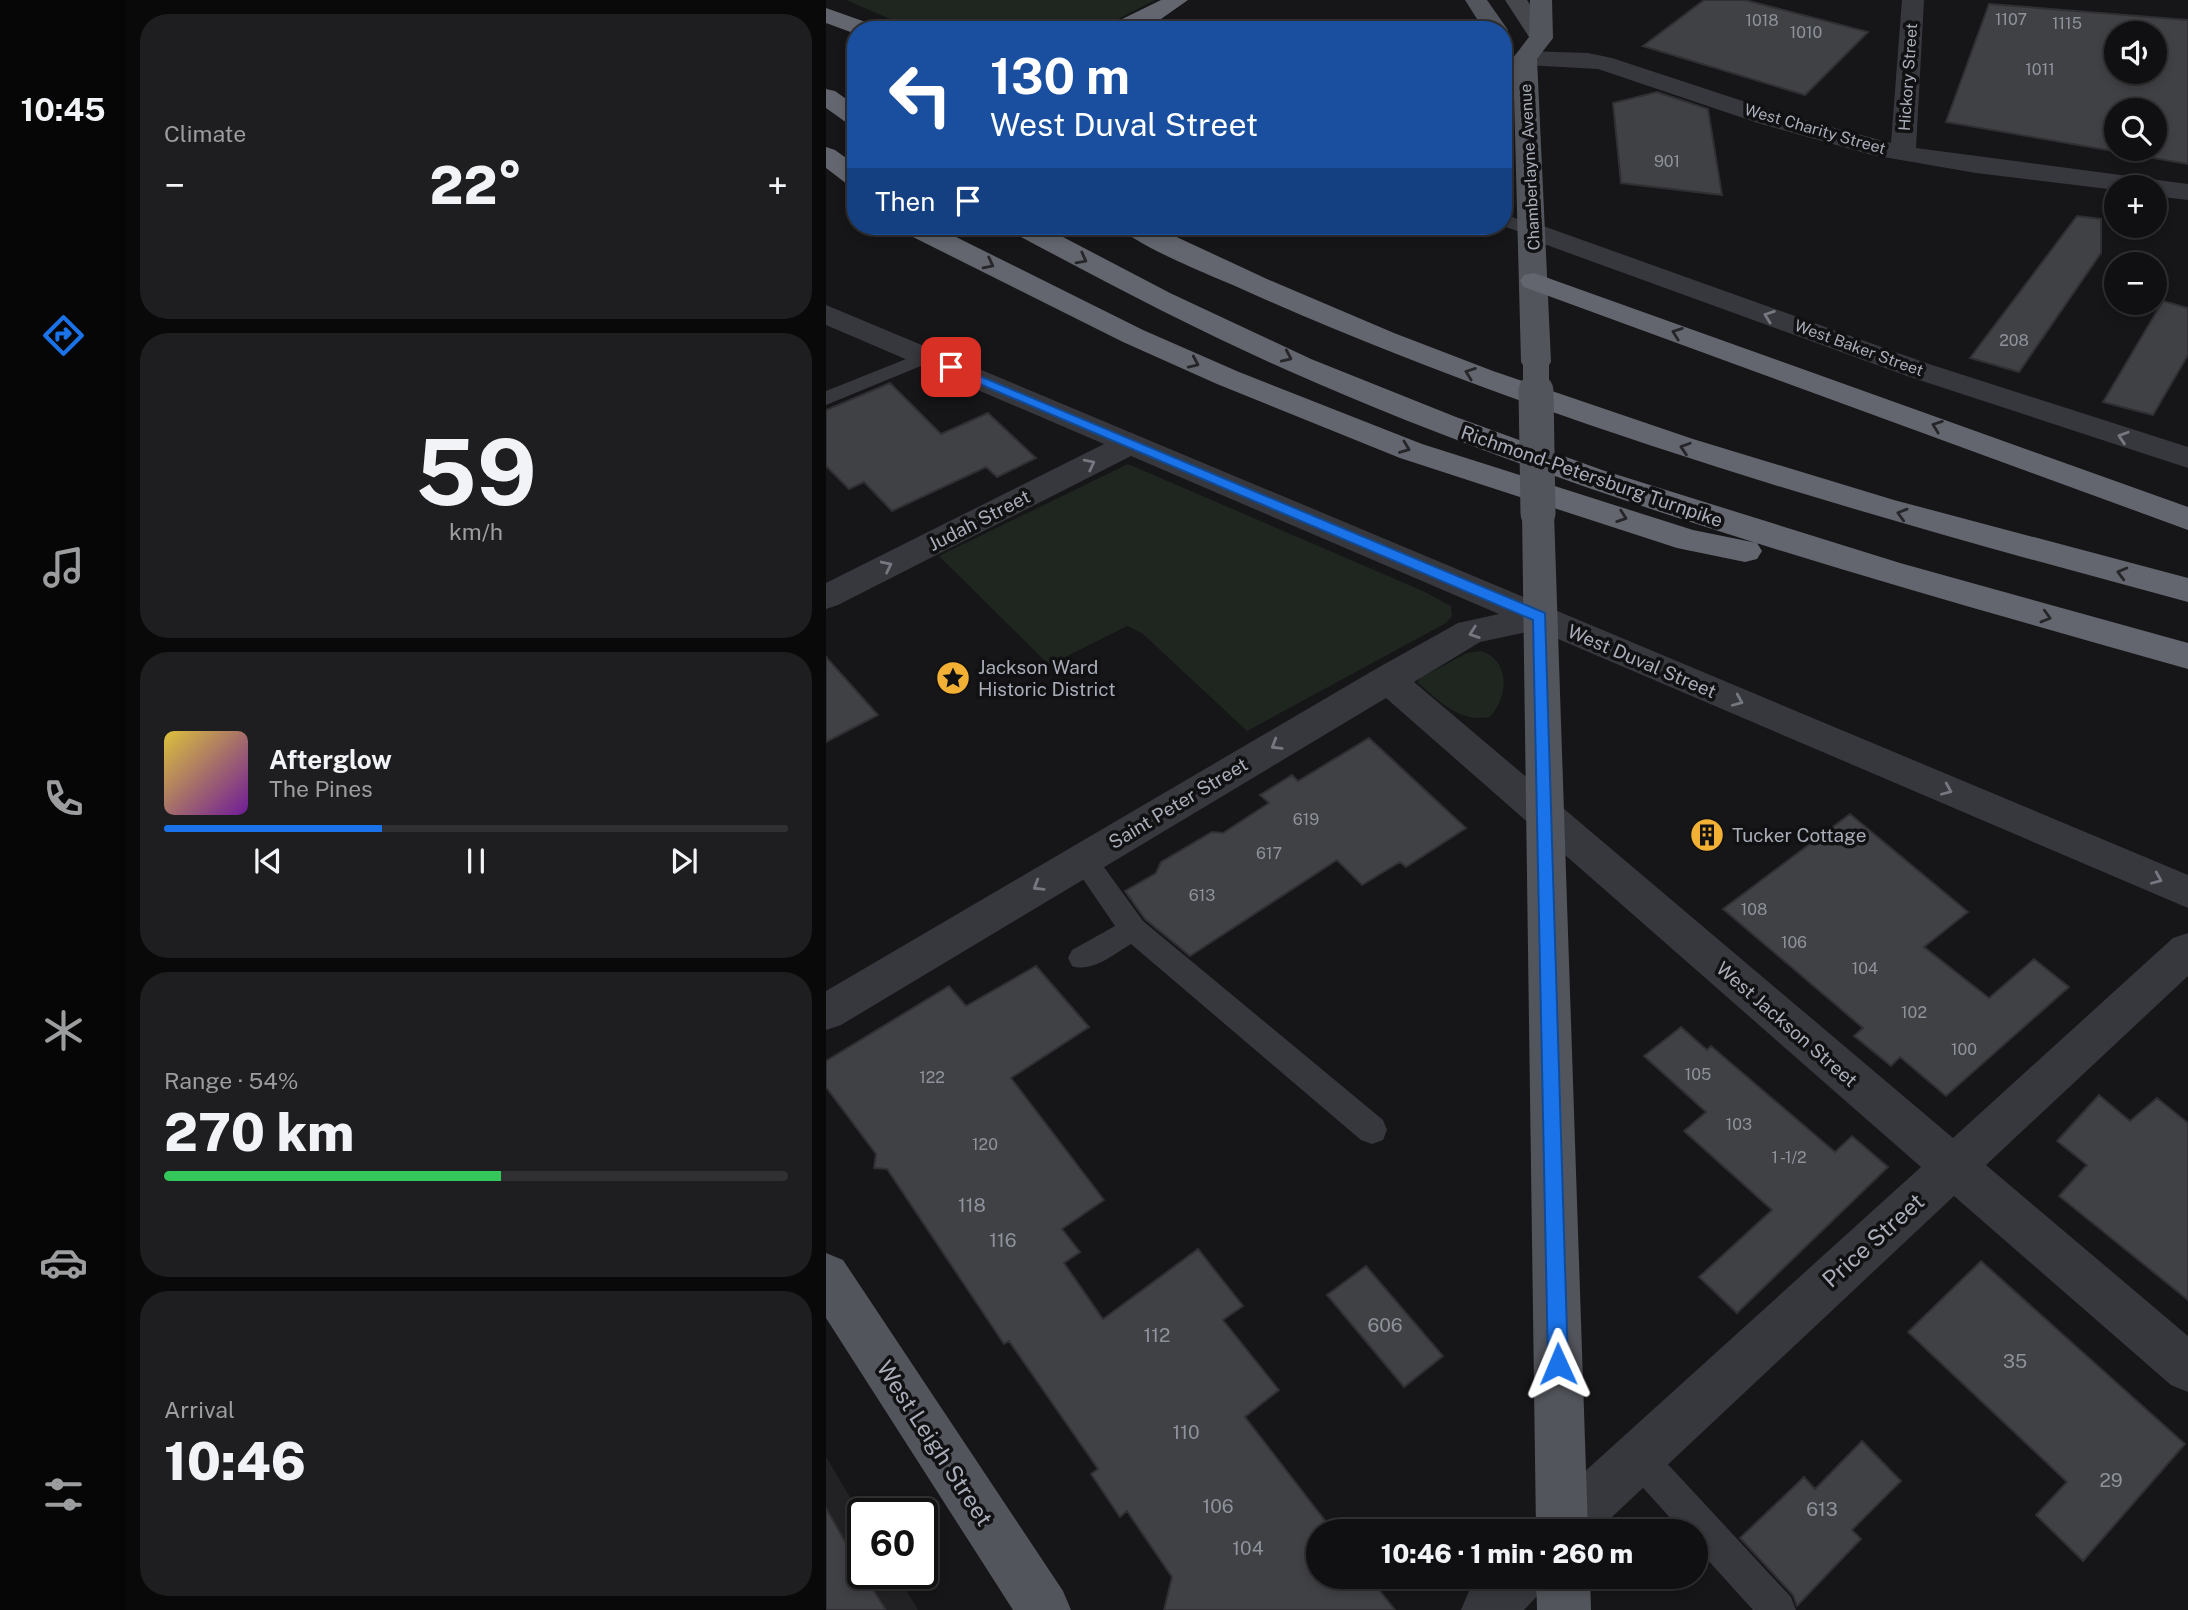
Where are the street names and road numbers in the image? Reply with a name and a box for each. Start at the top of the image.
street label: Hickory Street [1895,22,1921,132]
street label: Chamberlayne Avenue [1516,83,1544,251]
street label: West Charity Street [1742,100,1888,158]
street label: West Baker Street [1792,316,1926,380]
street label: Richmond-Petersburg Turnpike [1458,421,1726,531]
street label: Judah Street [924,485,1034,555]
street label: West Duval Street [1564,620,1720,702]
street label: Saint Peter Street [1105,753,1251,853]
street label: West Jackson Street [1712,957,1862,1091]
street label: Price Street [1817,1187,1929,1293]
street label: West Leigh Street [871,1355,999,1531]

